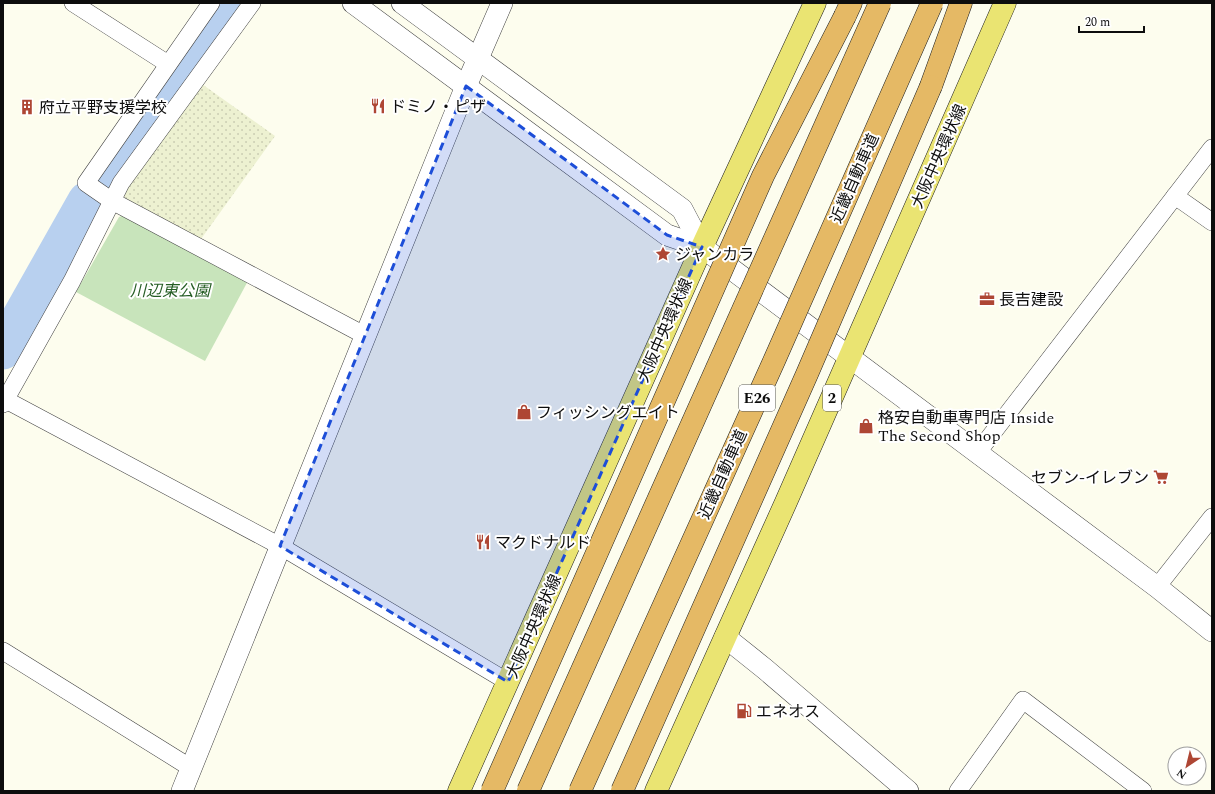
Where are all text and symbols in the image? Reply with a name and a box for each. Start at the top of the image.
scale bar [1079,8,1144,34]
text: 20 m [1085,13,1110,32]
place label: ドミノ・ピザ [390,95,486,119]
place label: 府立平野支援学校 [39,96,167,120]
restaurant icon: ドミノ・ピザ [369,97,387,115]
building icon: 府立平野支援学校 [18,98,36,116]
street label: 大阪中央環状線 [905,100,973,212]
street label: 近畿自動車道 [824,130,885,227]
place label: ジャンカラ [675,243,754,267]
place icon: ジャンカラ [654,245,672,263]
street label: 大阪中央環状線 [631,274,699,386]
park label: 川辺東公園 [130,279,212,303]
place label: 長吉建設 [999,288,1063,312]
office icon: 長吉建設 [978,290,996,308]
road number: E26 [739,385,775,411]
road number: 2 [823,385,841,411]
place label: フィッシングエイト [536,401,680,425]
shop icon: フィッシングエイト [515,403,533,421]
place label: 格安自動車専門店 Inside The Second Shop [878,406,1054,448]
shop icon: 格安自動車専門店 Inside The Second Shop [857,417,875,435]
street label: 近畿自動車道 [692,426,753,523]
place label: セブン-イレブン [1031,466,1149,490]
supermarket icon: セブン-イレブン [1152,468,1170,486]
place label: マクドナルド [495,531,591,555]
restaurant icon: マクドナルド [474,533,492,551]
street label: 大阪中央環状線 [500,570,568,682]
place label: エネオス [756,700,820,724]
fuel station icon: エネオス [735,702,753,720]
north arrow [1167,746,1207,786]
text: N [1173,764,1190,783]

